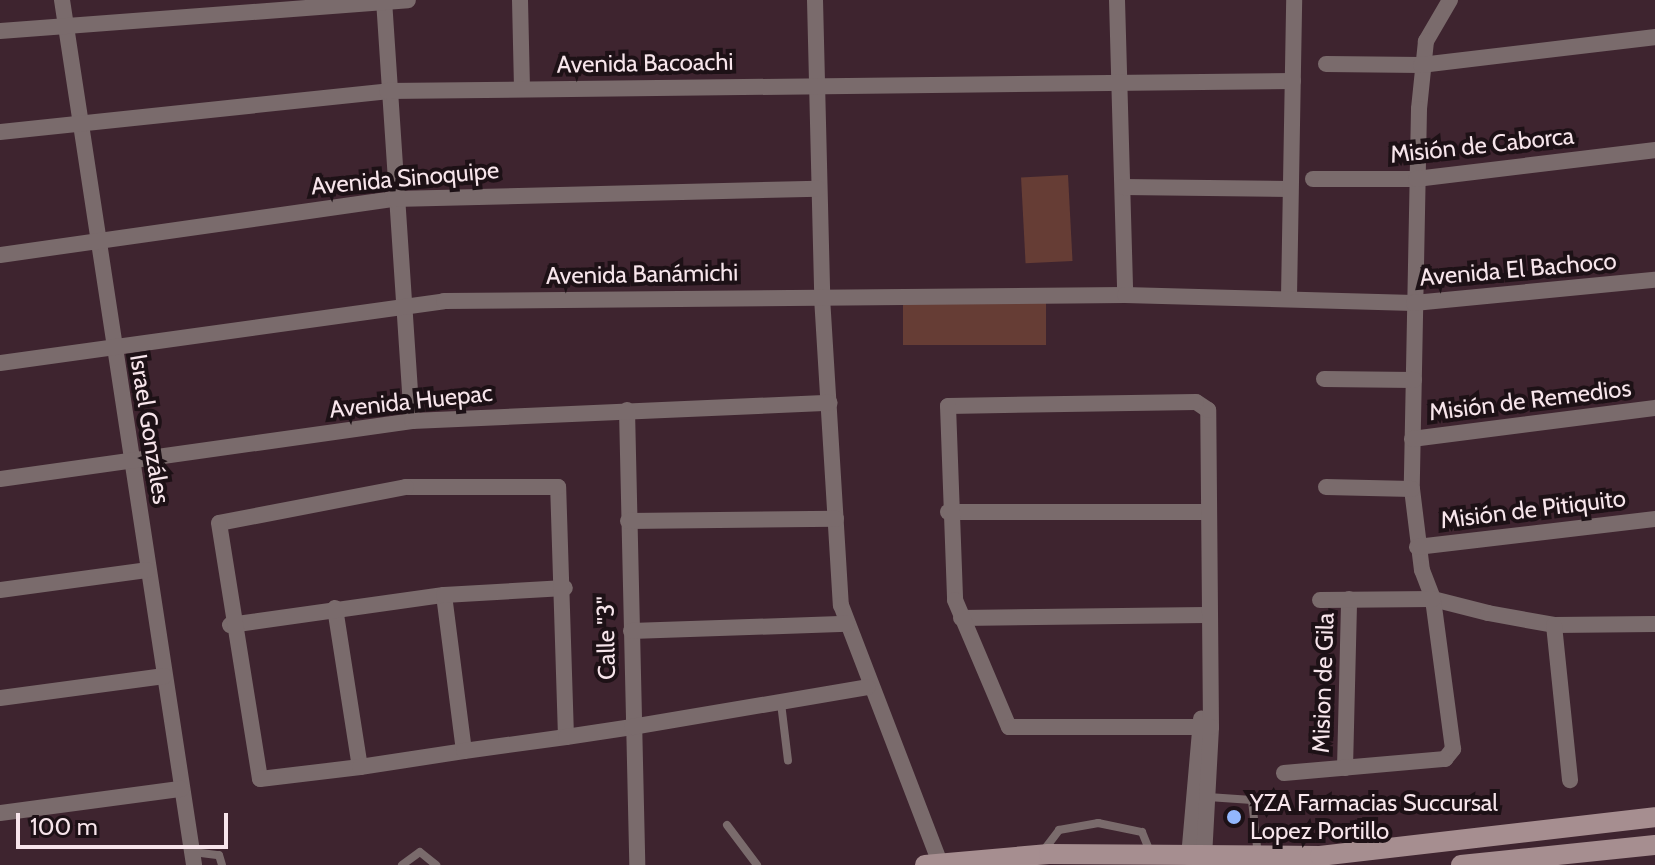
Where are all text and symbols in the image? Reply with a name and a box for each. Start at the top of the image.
street label: Avenida Bacoachi [556,47,734,79]
street label: Misión de Caborca [1389,121,1575,169]
street label: Avenida Sinoquipe [310,155,500,201]
street label: Avenida El Bachoco [1418,246,1618,292]
street label: Avenida Banámichi [546,258,738,290]
street label: Israel Gonzáles [124,352,176,506]
street label: Misión de Remedios [1427,373,1633,427]
street label: Avenida Huepac [328,378,494,424]
street label: Misión de Pitiquito [1439,483,1627,535]
street label: Calle "3" [591,596,621,680]
street label: Mision de Gila [1306,612,1340,754]
place label: YZA Farmacias Succursal Lopez Portillo [1250,789,1498,845]
scale bar [20,797,232,847]
marker: YZA Farmacias Succursal Lopez Portillo [1225,808,1243,826]
text: 100 m [30,812,98,841]

